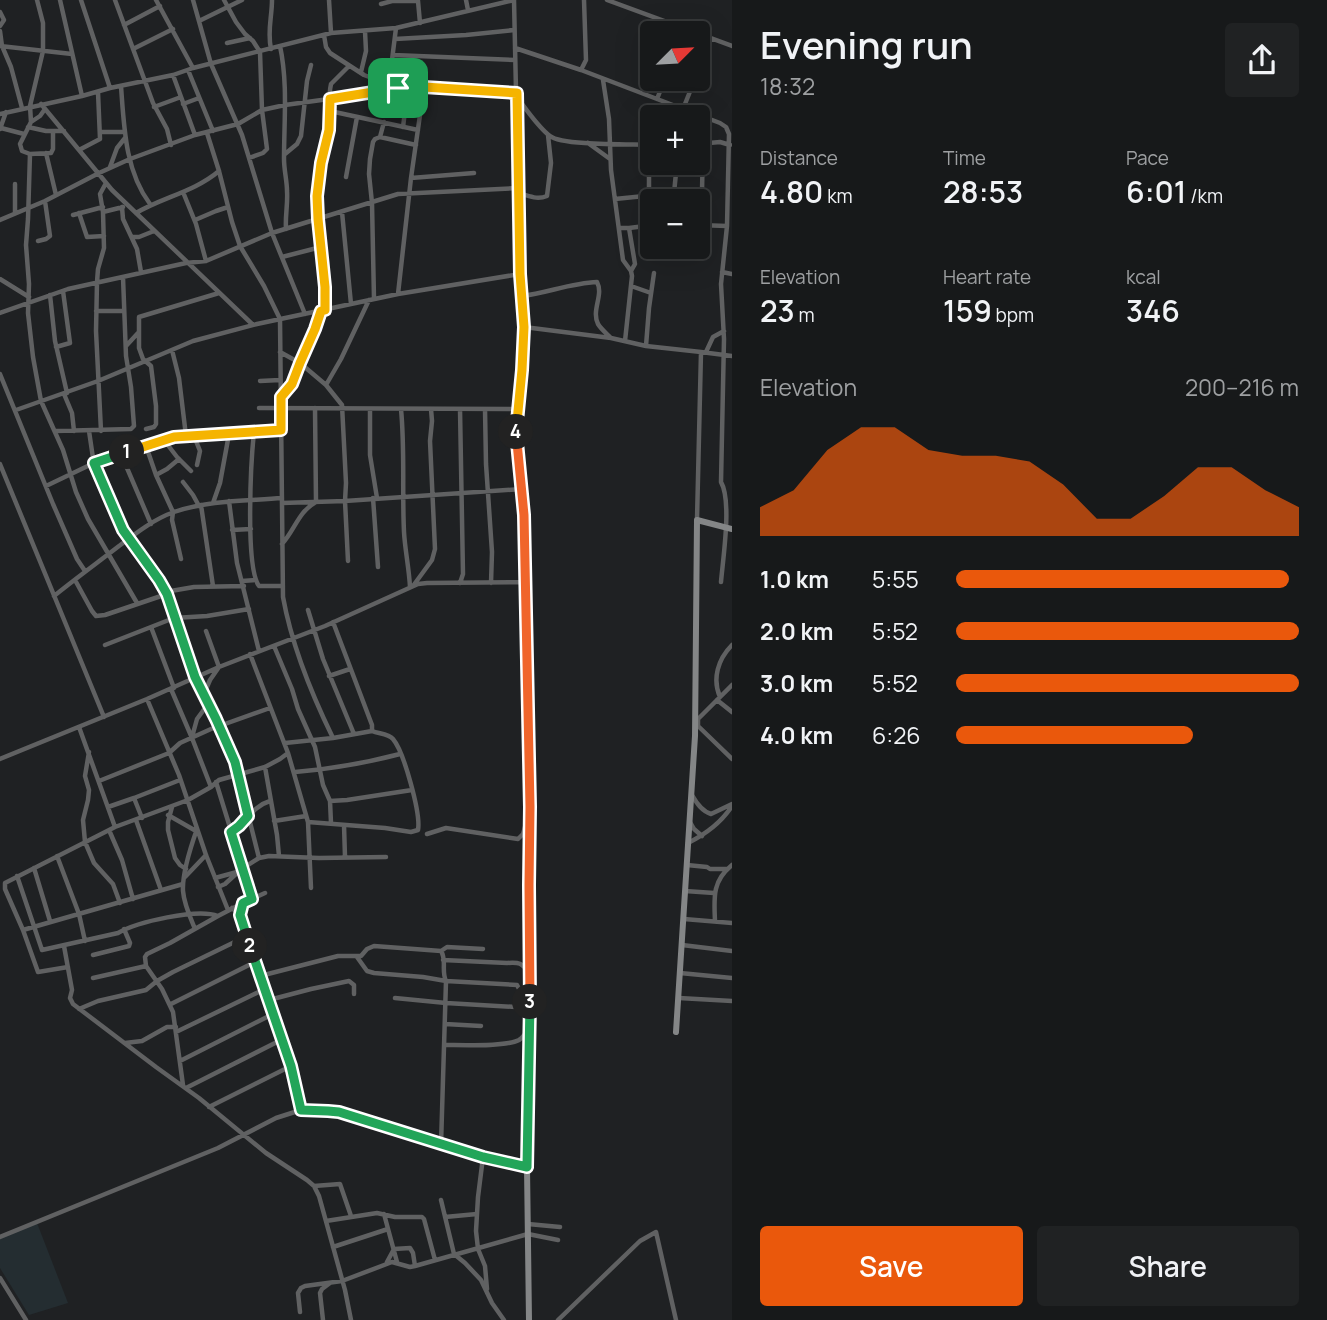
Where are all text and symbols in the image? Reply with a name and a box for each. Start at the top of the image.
text: Evening run [760,18,973,70]
north arrow [640,21,710,91]
map controls [640,21,710,259]
button: share [1225,23,1299,97]
pin [368,58,428,118]
icon: arrive [379,69,417,107]
text: 18:32 [760,70,815,102]
button: + [640,105,710,175]
text: Distance [760,145,838,171]
text: Time [943,145,986,171]
text: Pace [1126,145,1169,171]
text: 4.80 [760,171,823,212]
text: 28:53 [943,171,1023,212]
text: 6:01 [1126,171,1186,212]
text: km [823,183,853,209]
text: /km [1186,183,1223,209]
button: − [640,189,710,259]
text: Elevation [760,264,840,290]
text: Heart rate [943,264,1031,290]
text: kcal [1126,264,1161,290]
text: 23 [760,290,795,331]
text: 159 [943,290,992,331]
text: 346 [1126,290,1180,331]
text: m [795,302,815,328]
text: bpm [992,302,1034,328]
text: Elevation [760,371,857,403]
text: 200–216 m [1185,371,1299,403]
pin: 4 [498,414,534,450]
text: 4 [510,418,521,444]
pin: 1 [110,434,144,470]
text: 1 [122,438,131,464]
text: 1.0 km [760,563,829,595]
text: 5:55 [872,563,919,595]
text: 2.0 km [760,615,833,647]
text: 5:52 [872,615,918,647]
text: 3.0 km [760,667,833,699]
text: 5:52 [872,667,918,699]
text: 4.0 km [760,719,833,751]
text: 6:26 [872,719,921,751]
pin: 2 [232,928,268,964]
text: 2 [244,932,255,958]
pin: 3 [512,984,548,1020]
text: 3 [524,988,535,1014]
button: Save [760,1226,1023,1306]
button: Share [1037,1226,1299,1306]

